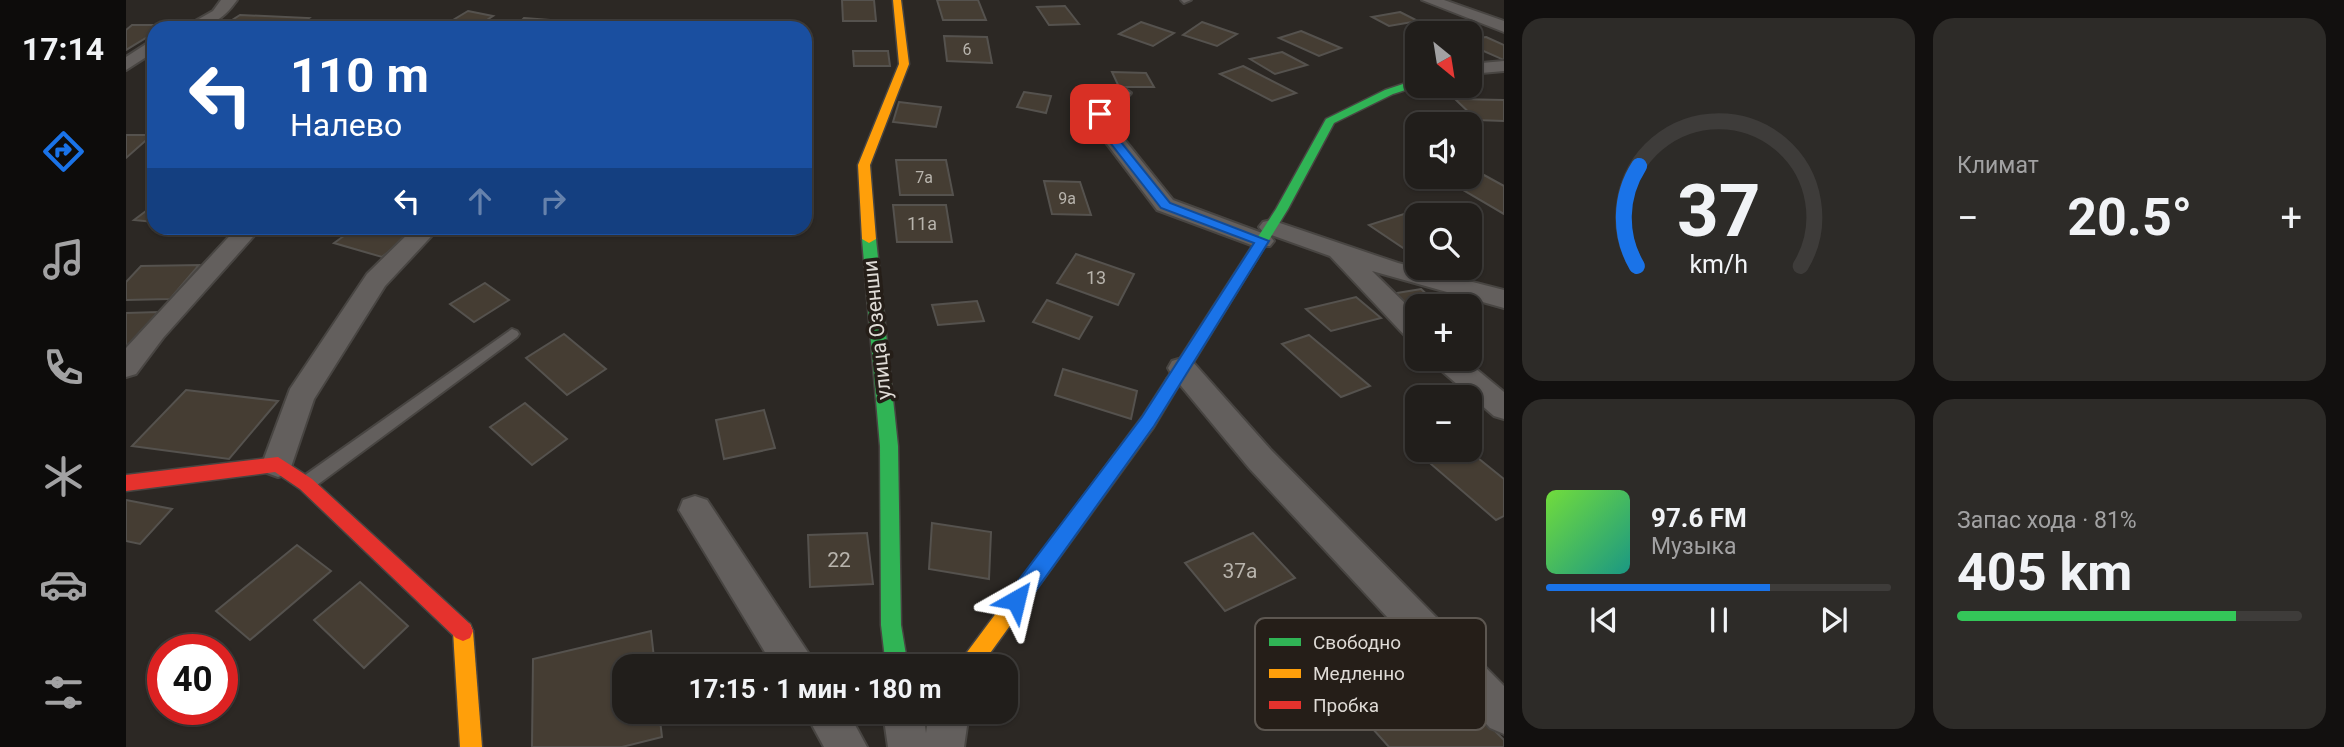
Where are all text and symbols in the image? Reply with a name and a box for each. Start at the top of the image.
north arrow [1405,21,1482,98]
map controls [1405,21,1482,462]
text: 17:14 [22,30,104,68]
house number: 6 [963,40,972,59]
text: 110 m [290,47,429,104]
icon: left [175,49,266,140]
pin [1070,84,1130,144]
icon: arrive [1081,95,1119,133]
text: Налево [290,106,402,144]
button: sound [1405,112,1482,189]
icon: directions [39,127,88,176]
text: Климат [1957,152,2039,179]
house number: 7а [915,168,933,187]
text: 37 [1677,168,1760,254]
icon: left [388,182,426,220]
icon: ahead [461,182,499,220]
icon: right [534,182,572,220]
text: 20.5° [2067,187,2192,248]
house number: 9а [1058,189,1076,208]
text: − [1957,196,1979,240]
text: + [2280,196,2302,240]
button: search [1405,203,1482,280]
house number: 11а [907,213,937,234]
icon: music [39,235,88,284]
text: km/h [1689,249,1748,278]
street label: улица Озенши [858,259,896,401]
house number: 13 [1086,267,1106,288]
button: + [1405,294,1482,371]
icon: phone [39,343,88,392]
button: − [1405,385,1482,462]
icon: climate [39,452,88,501]
text: 97.6 FM [1651,503,1747,533]
text: Запас хода · 81% [1957,507,2137,534]
text: Музыка [1651,533,1736,560]
text: 405 km [1957,542,2132,603]
house number: 22 [827,548,851,572]
house number: 37а [1222,559,1258,583]
icon: car [39,560,88,609]
position arrow [979,563,1053,637]
icon: previous [1585,601,1623,639]
icon: pause [1700,601,1738,639]
icon: next [1815,601,1853,639]
legend [1255,618,1486,730]
text: Свободно [1313,631,1401,654]
speed limit sign: 40 [147,634,238,725]
text: Медленно [1313,662,1405,685]
icon: filters [39,668,88,717]
text: 17:15 · 1 мин · 180 m [689,674,941,704]
text: Пробка [1313,694,1379,717]

